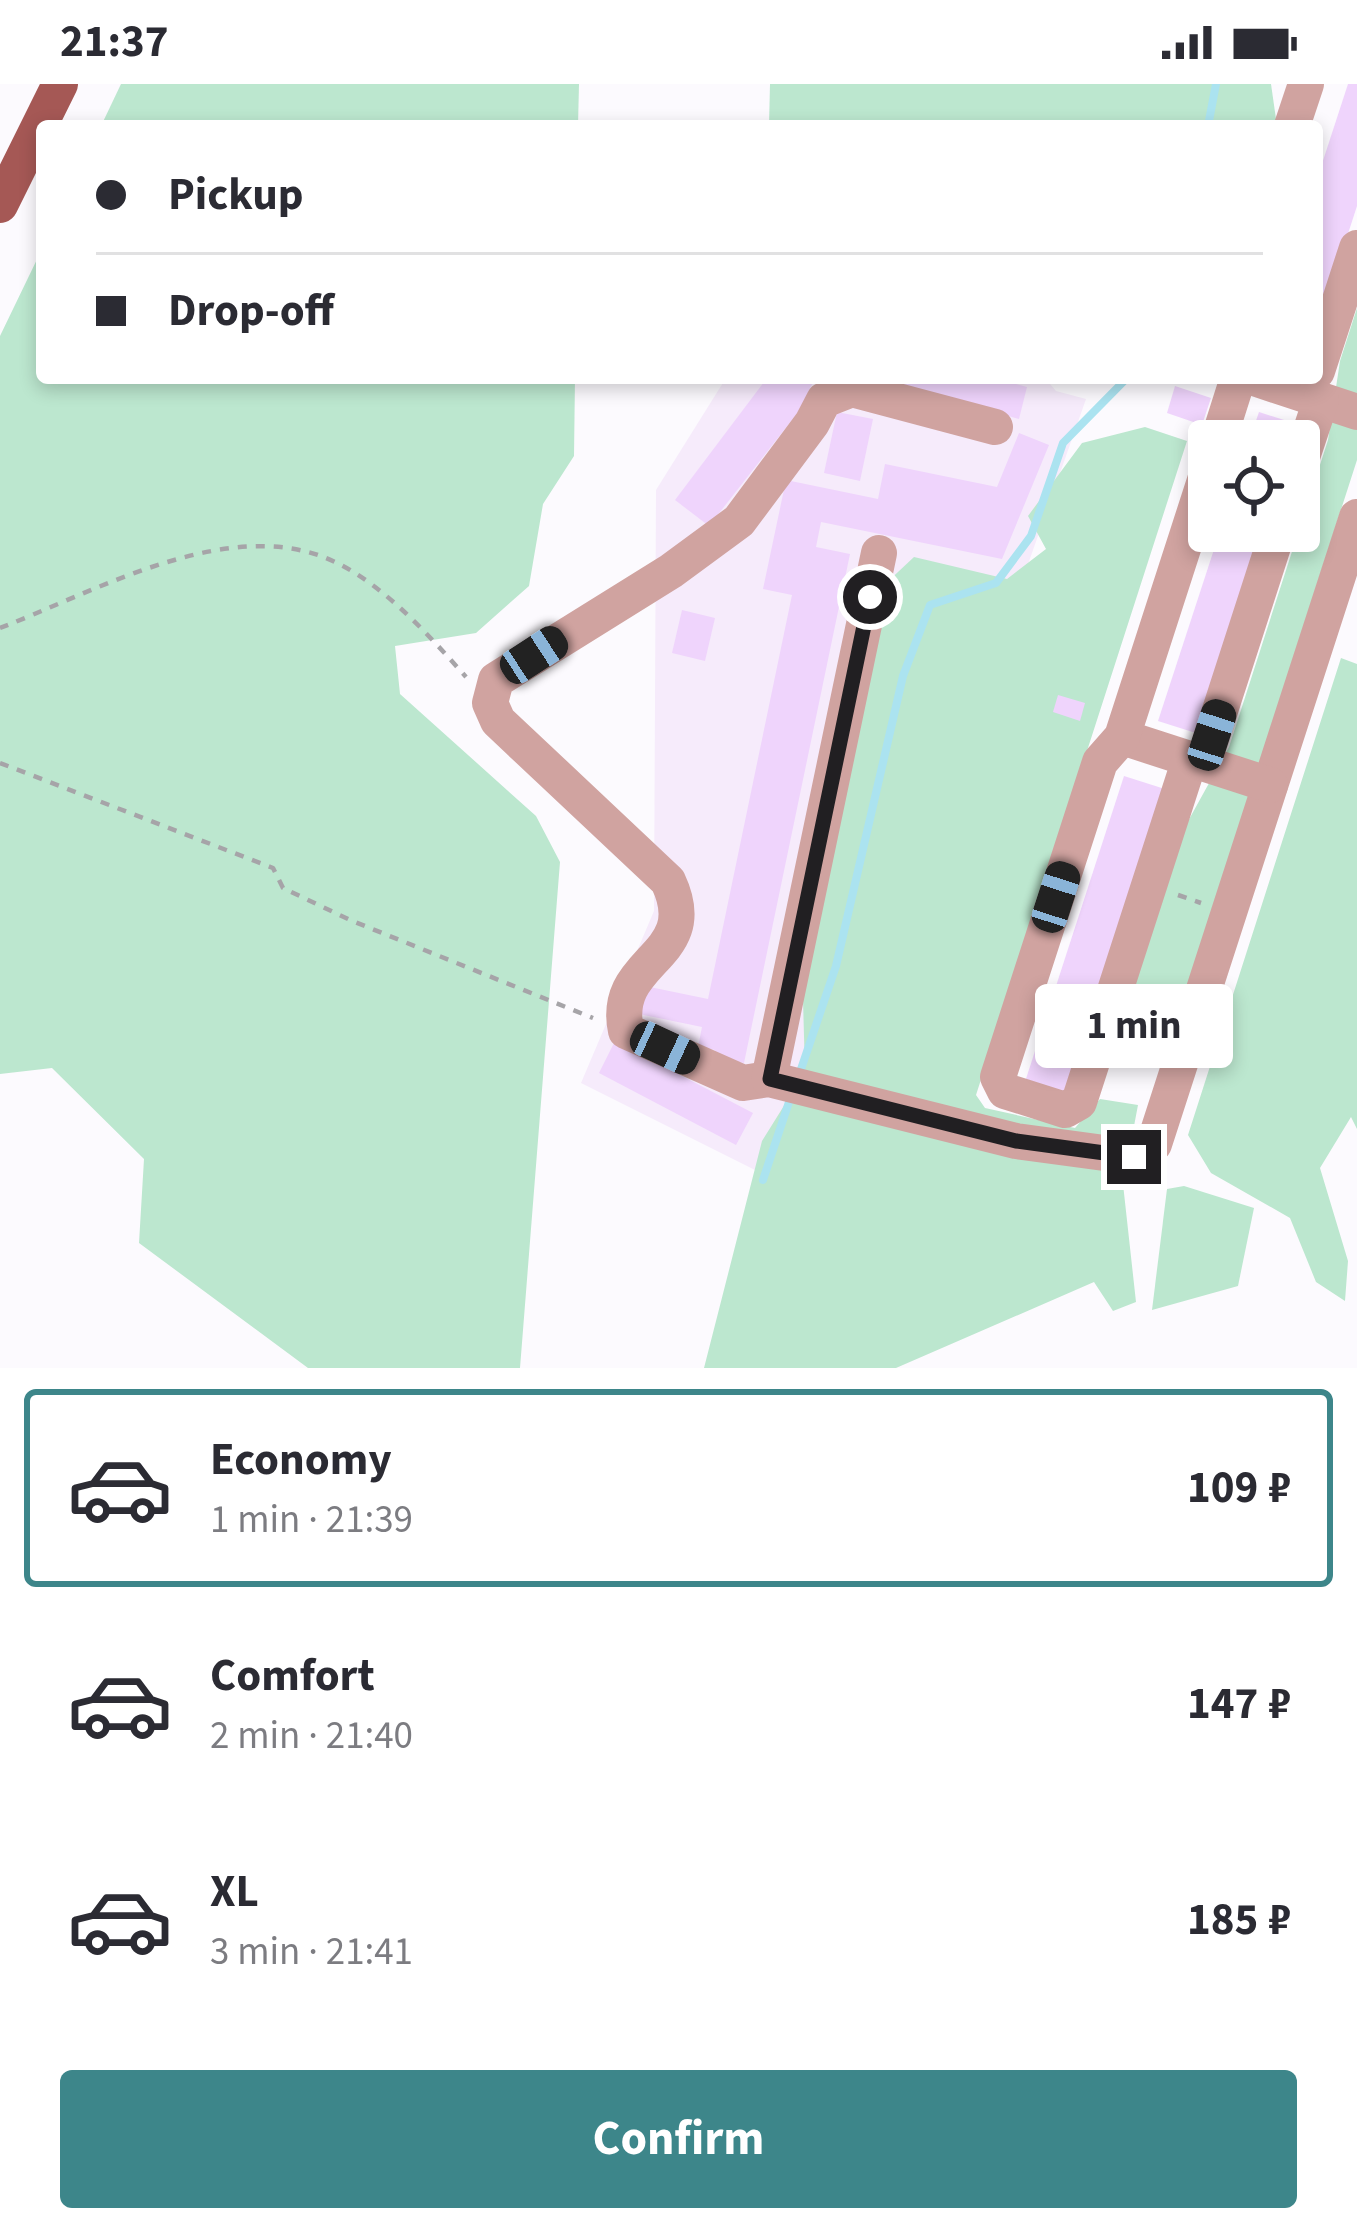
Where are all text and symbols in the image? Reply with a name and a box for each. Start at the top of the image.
text: 21:37 [60,10,169,74]
text: Pickup [168,163,304,227]
text: Drop-off [168,279,334,343]
map controls [1188,420,1320,552]
button: locate [1188,420,1320,552]
route start [843,570,897,624]
car [494,620,574,690]
car [1184,695,1240,775]
car [1028,857,1084,937]
callout: 1 min [1035,983,1233,1067]
text: 1 min [1087,998,1181,1054]
car [625,1016,705,1080]
route end [1107,1130,1161,1184]
text: Economy [210,1428,392,1492]
icon: car [66,1434,174,1542]
text: 109 ₽ [1187,1456,1291,1520]
text: 1 min · 21:39 [210,1492,413,1548]
text: Comfort [210,1644,375,1708]
icon: car [66,1650,174,1758]
text: 147 ₽ [1187,1672,1291,1736]
text: 2 min · 21:40 [210,1708,413,1764]
text: XL [210,1860,259,1924]
icon: car [66,1866,174,1974]
text: 185 ₽ [1187,1888,1291,1952]
text: 3 min · 21:41 [210,1924,413,1980]
button: Confirm [60,2070,1297,2208]

